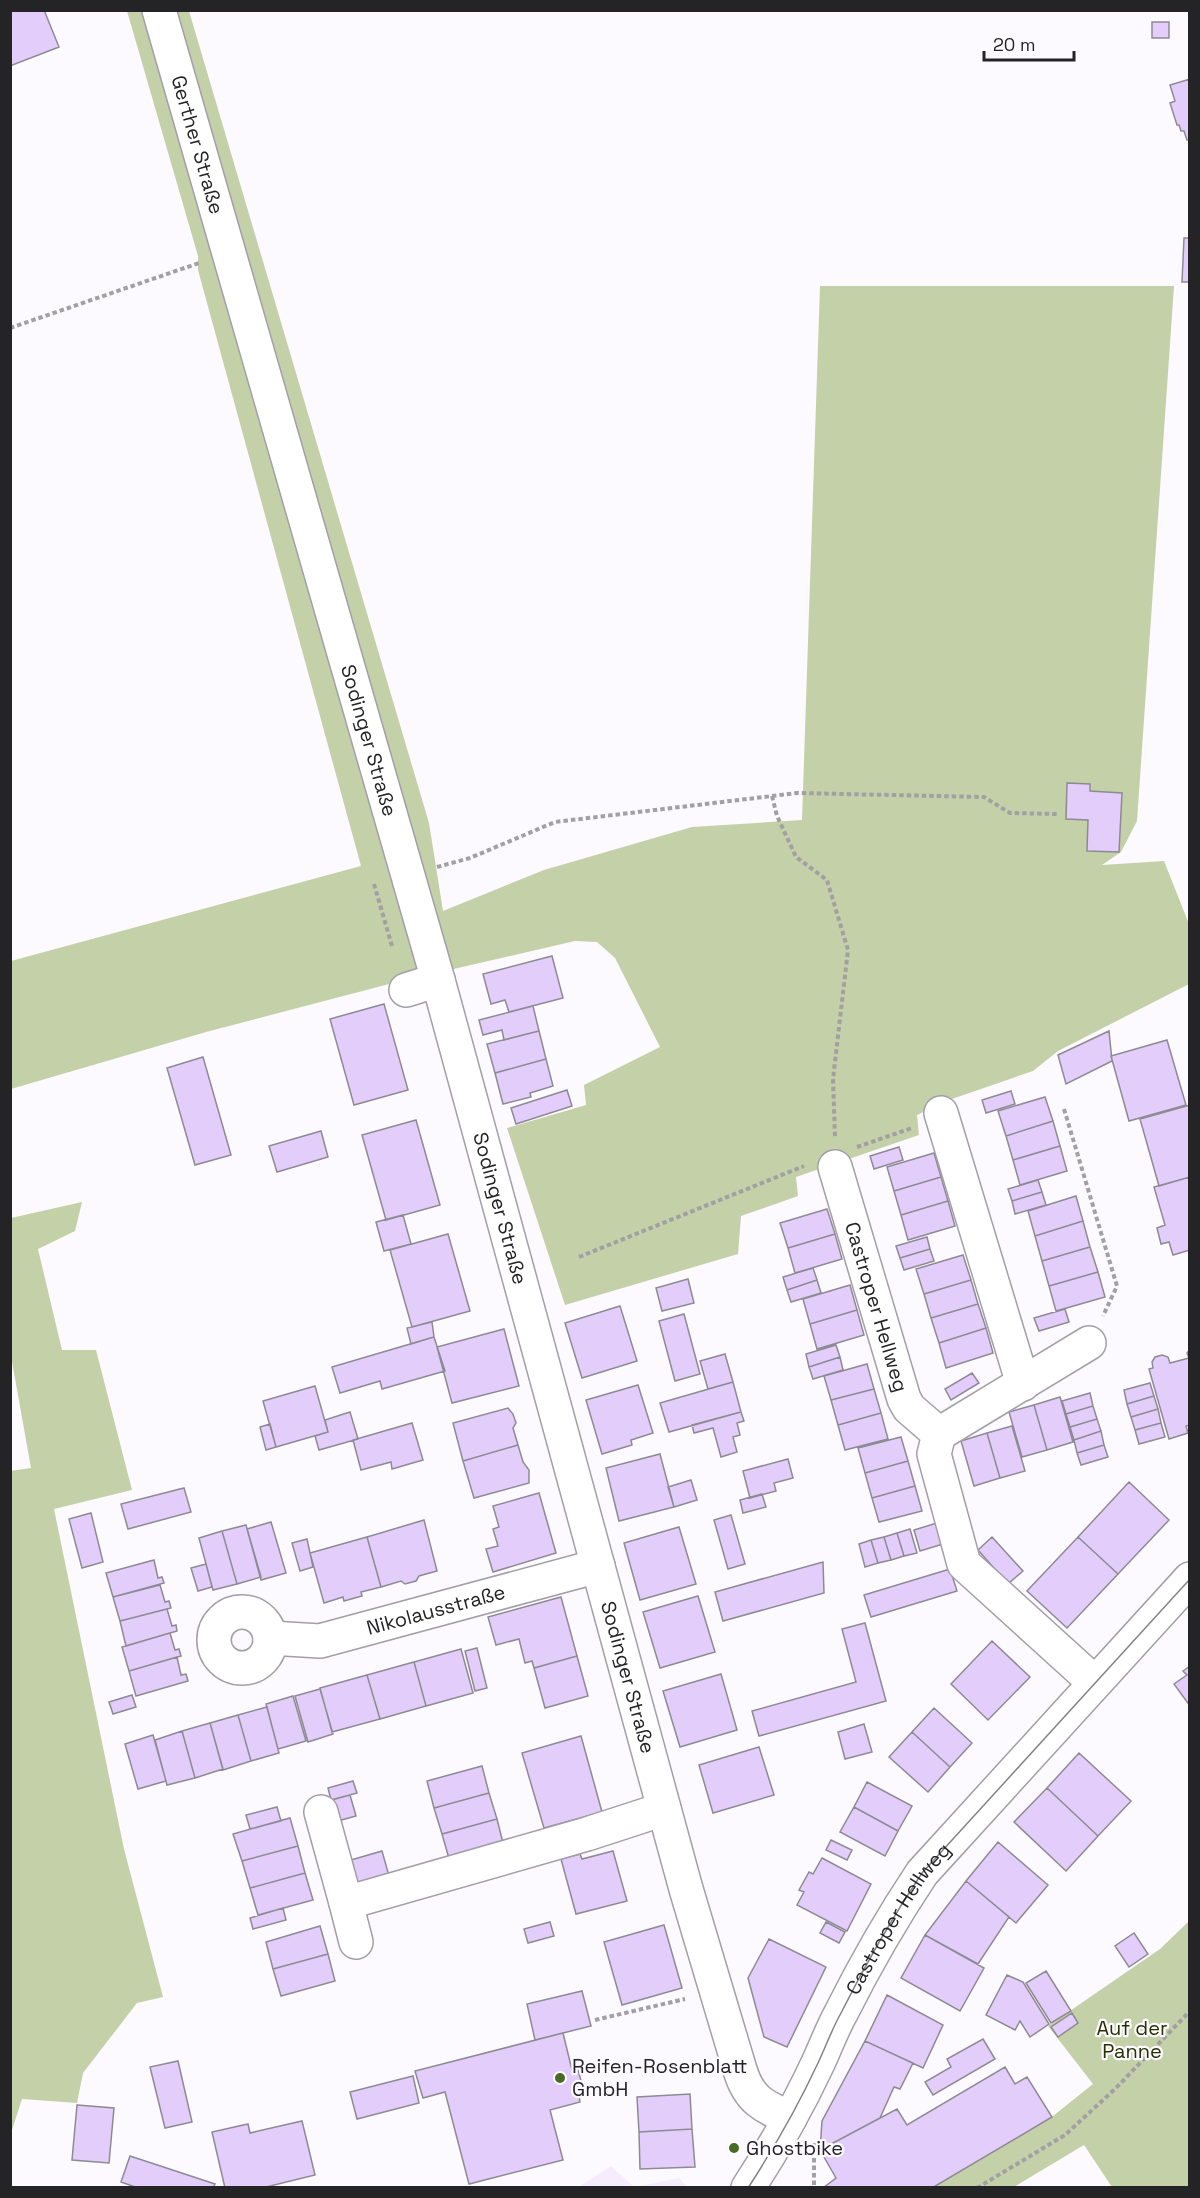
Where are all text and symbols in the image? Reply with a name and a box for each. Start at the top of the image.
scale bar [984,24,1074,62]
text: 20 m [993,33,1036,56]
street label: Gerther Straße [165,72,230,217]
street label: Sodinger Straße [335,662,403,819]
street label: Sodinger Straße [467,1129,533,1287]
street label: Castroper Hellweg [839,1219,914,1395]
street label: Nikolausstraße [364,1579,508,1641]
street label: Sodinger Straße [595,1598,661,1756]
street label: Castroper Hellweg [840,1837,956,1999]
park label: Auf der Panne [1096,2015,1168,2064]
place label: Reifen-Rosenblatt GmbH [572,2053,747,2102]
marker: Reifen-Rosenblatt GmbH [553,2071,567,2085]
place label: Ghostbike [746,2135,843,2161]
marker: Ghostbike [727,2141,741,2155]

